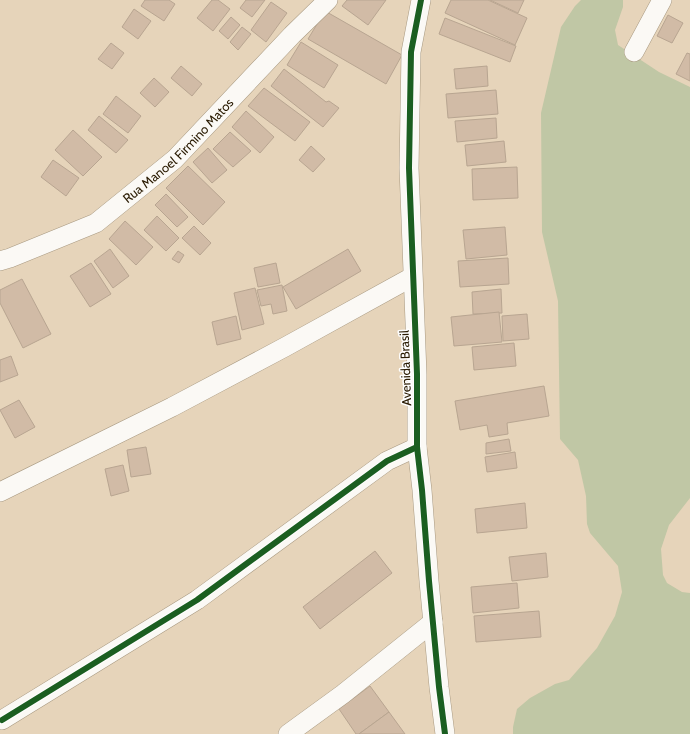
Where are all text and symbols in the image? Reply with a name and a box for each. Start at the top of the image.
street label: Rua Manoel Firmino Matos [119,94,237,206]
street label: Avenida Brasil [396,330,414,406]

